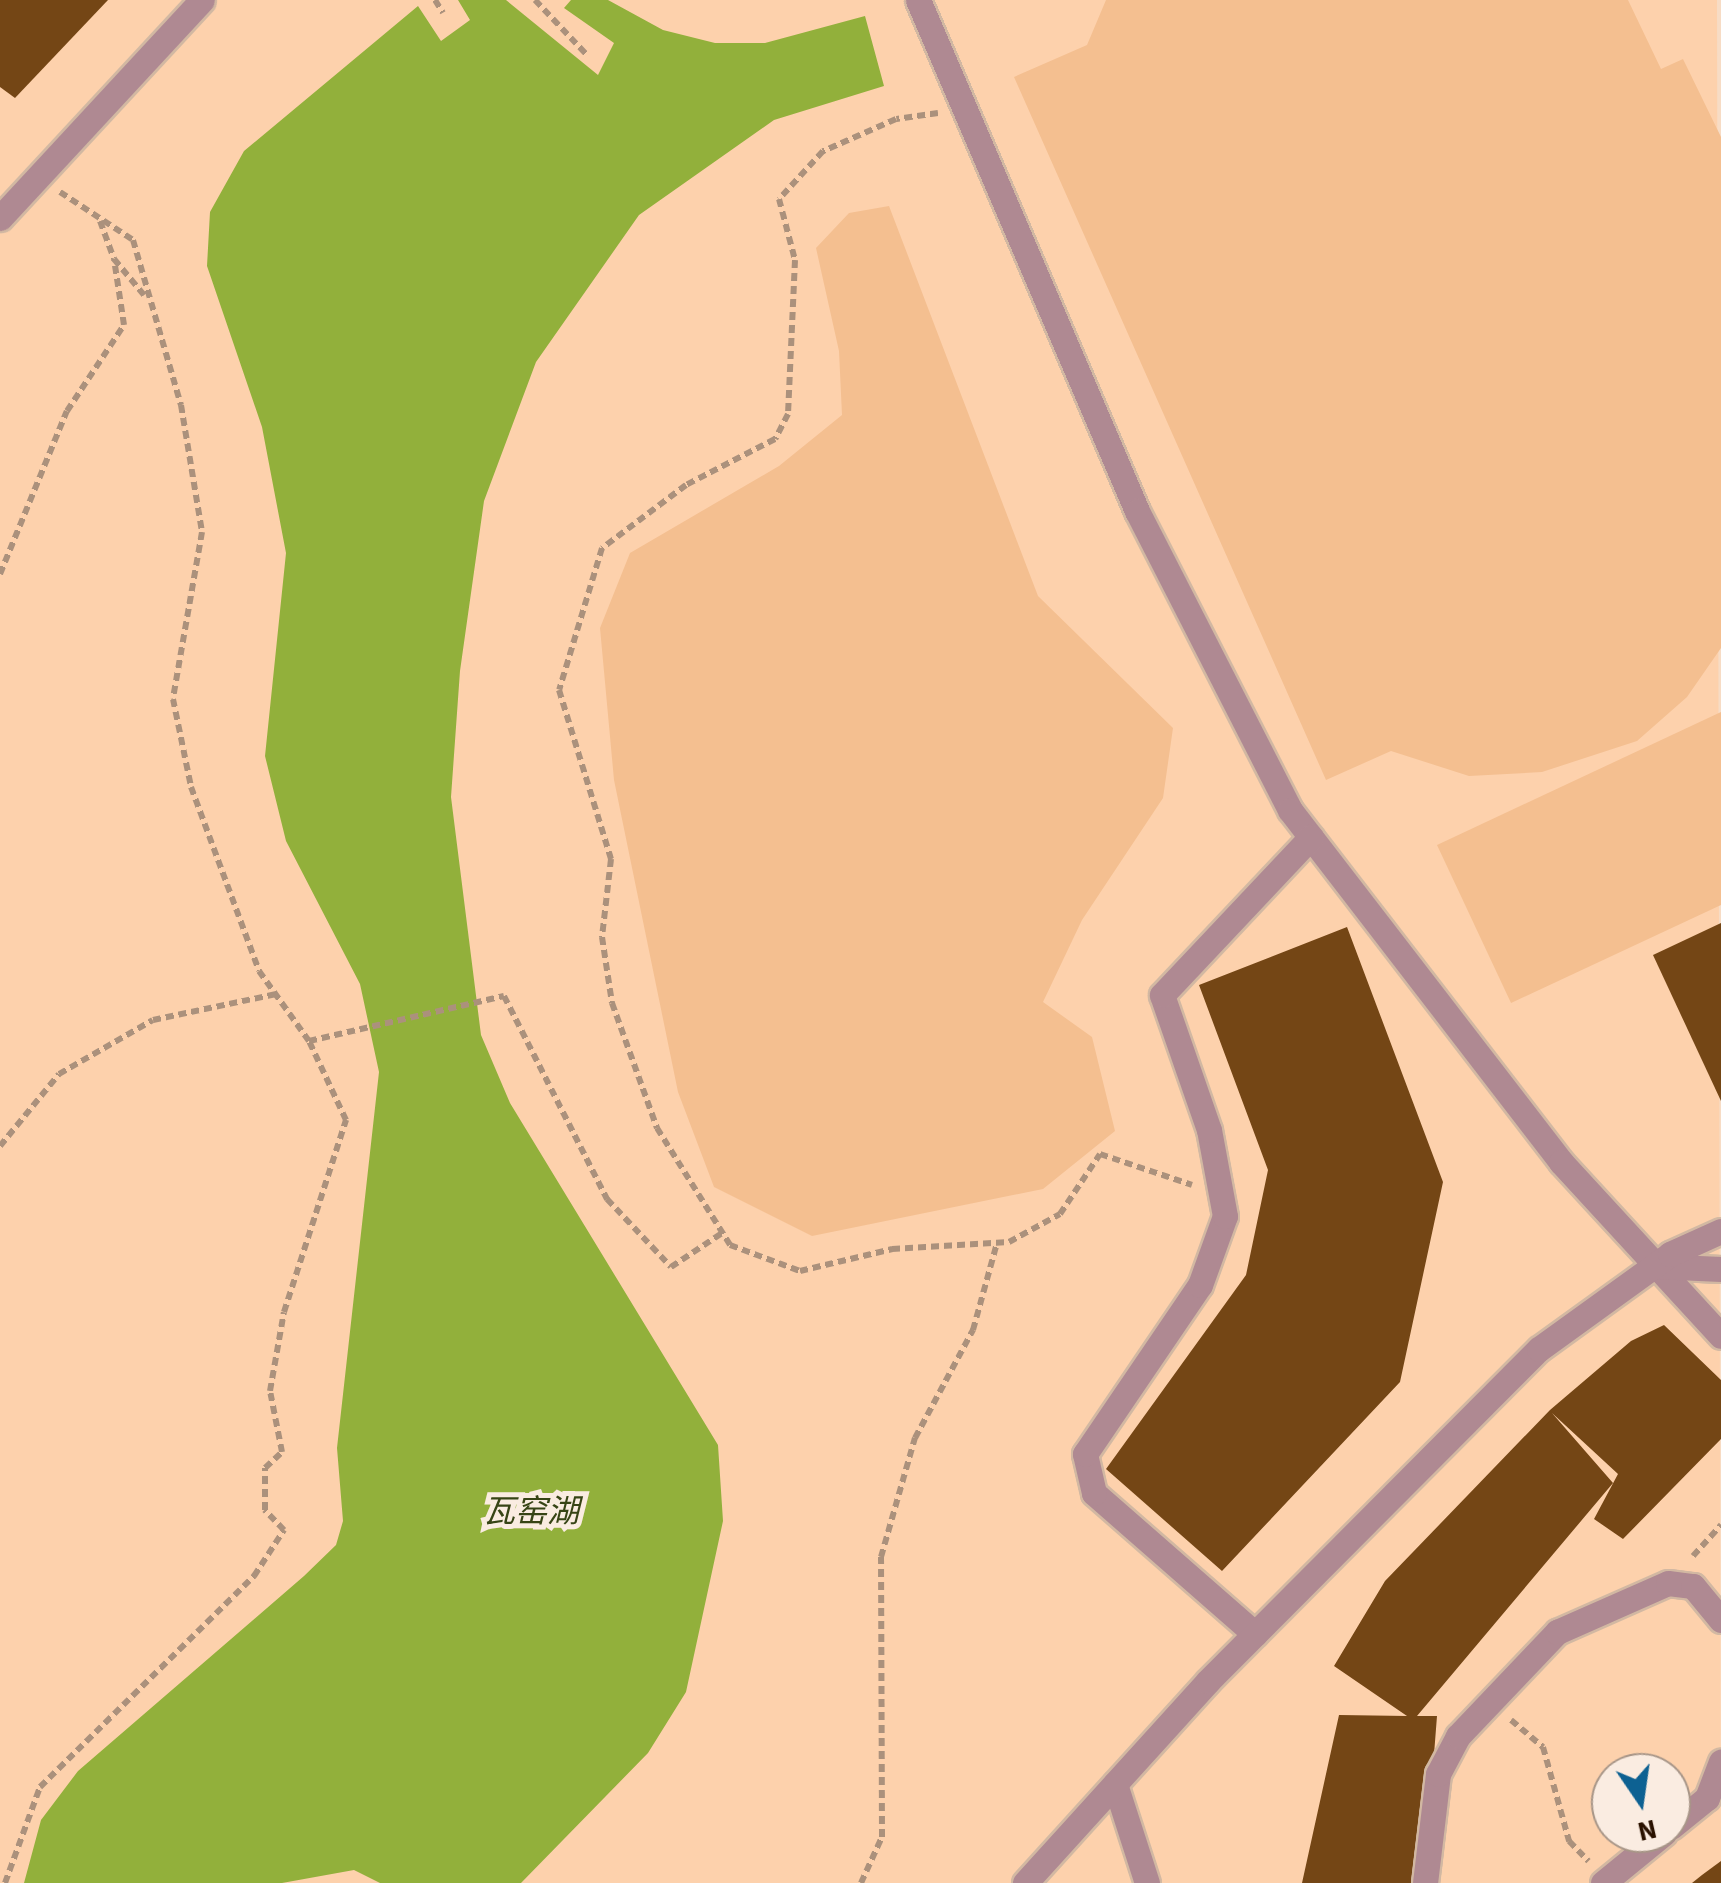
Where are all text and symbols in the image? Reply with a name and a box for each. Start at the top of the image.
water label: 瓦窑湖 [483,1493,579,1531]
north arrow [1591,1753,1691,1853]
text: N [1634,1809,1661,1852]

